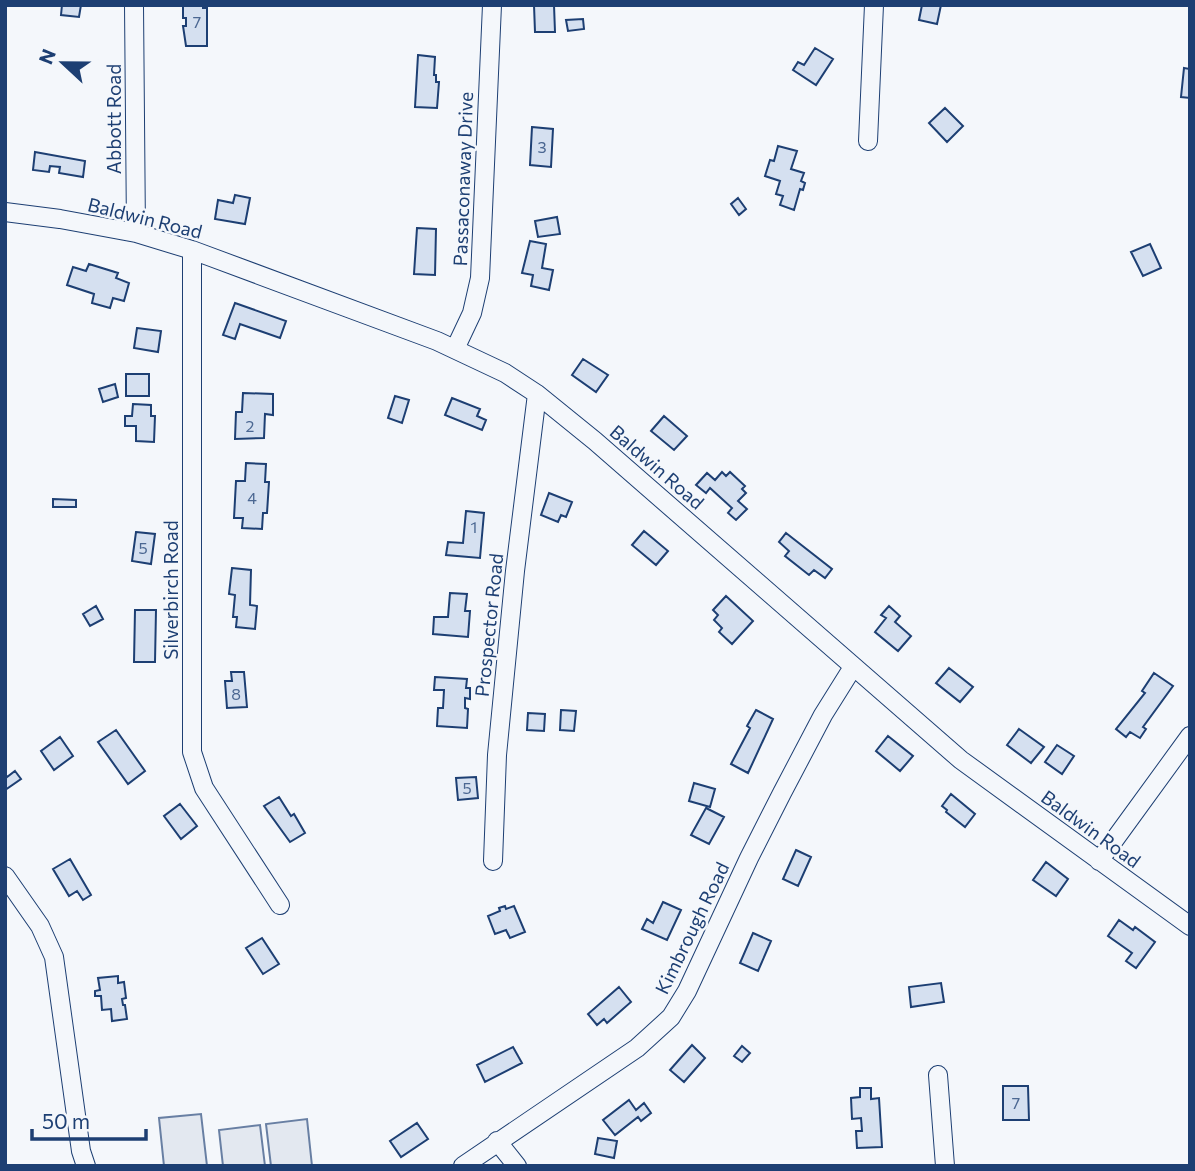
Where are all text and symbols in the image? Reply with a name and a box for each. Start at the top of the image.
house number: 7 [193,12,201,31]
north arrow [28,28,98,98]
text: N [33,46,60,67]
street label: Abbott Road [102,64,125,174]
street label: Passaconaway Drive [448,91,477,267]
house number: 3 [537,137,547,156]
street label: Baldwin Road [86,192,205,243]
house number: 2 [246,416,255,435]
street label: Baldwin Road [606,420,709,514]
house number: 4 [247,488,257,507]
house number: 1 [471,517,477,536]
street label: Silverbirch Road [159,520,182,660]
house number: 5 [138,538,148,557]
street label: Prospector Road [470,552,507,698]
house number: 8 [231,684,241,703]
house number: 5 [462,778,472,797]
street label: Baldwin Road [1037,785,1145,872]
street label: Kimbrough Road [650,858,733,997]
house number: 7 [1012,1093,1020,1112]
scale bar [32,1098,145,1142]
text: 50 m [42,1108,90,1133]

